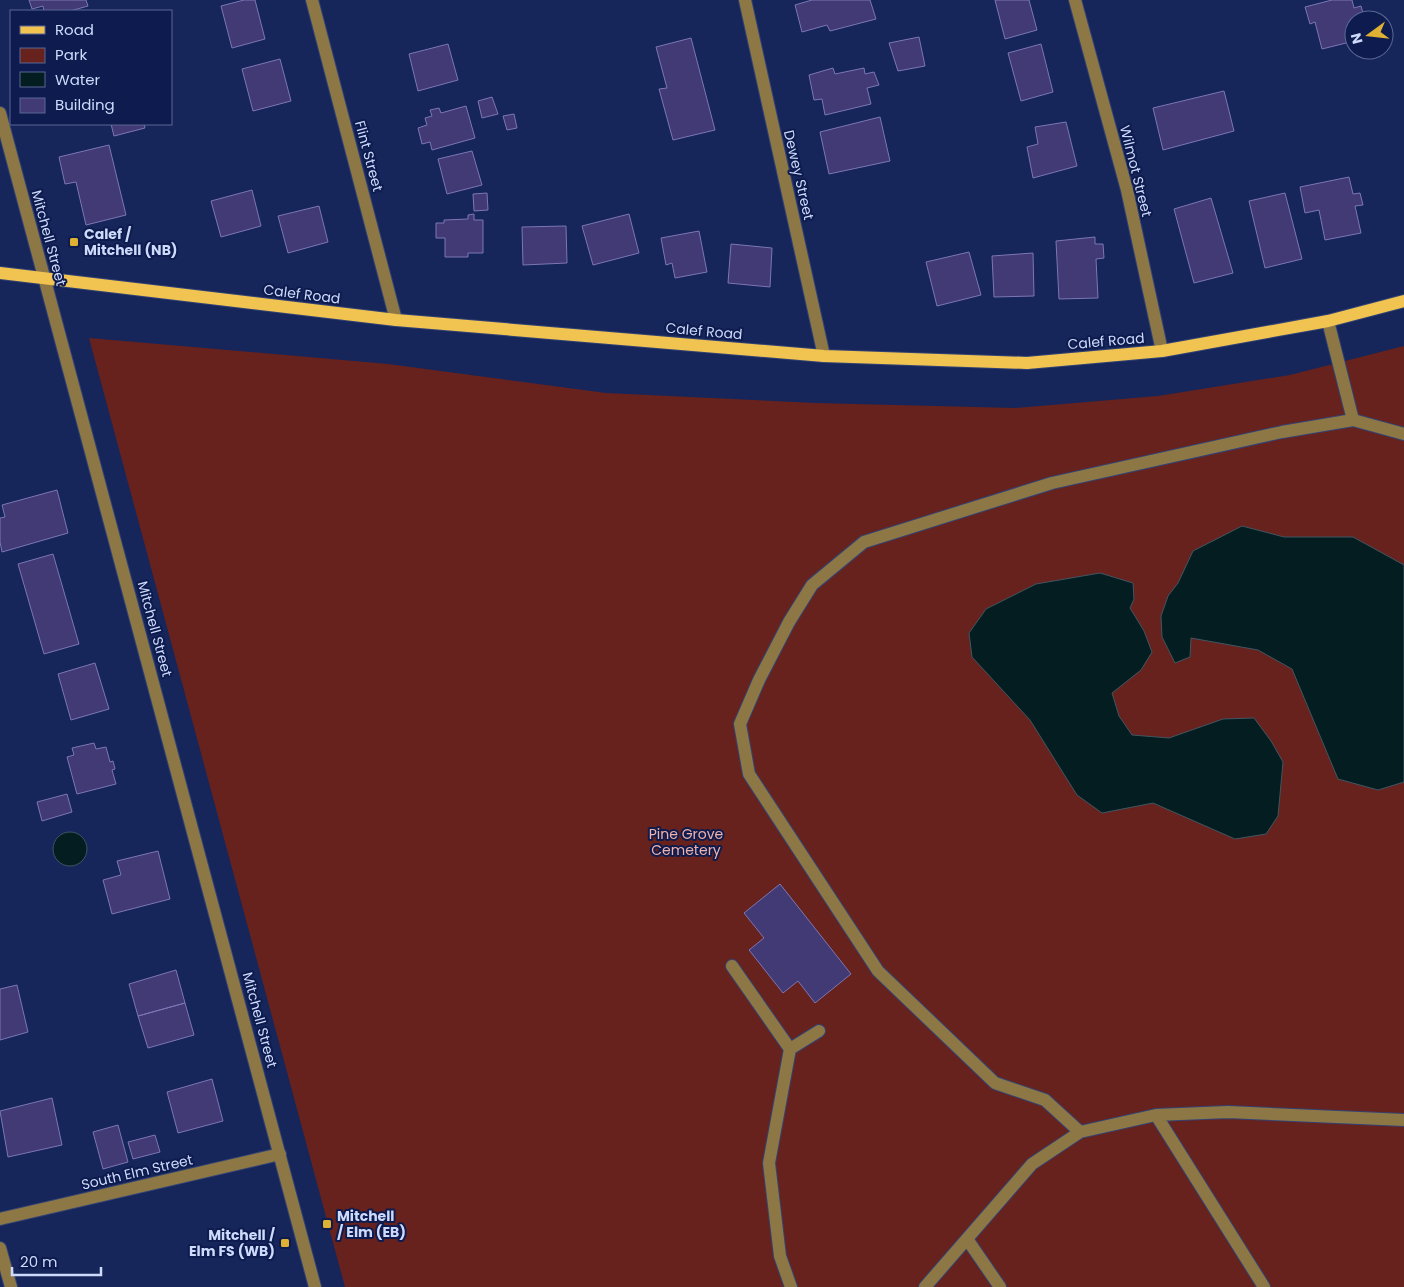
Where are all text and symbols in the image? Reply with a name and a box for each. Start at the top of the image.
legend [10,10,172,125]
north arrow [1344,10,1394,60]
text: Road [55,19,94,40]
text: N [1345,31,1367,46]
text: Park [55,44,87,65]
text: Water [55,69,101,90]
text: Building [55,94,115,115]
street label: Flint Street [350,118,388,194]
street label: Wilmot Street [1115,123,1157,219]
street label: Dewey Street [779,128,819,222]
street label: Mitchell Street [27,188,71,288]
place label: Calef / Mitchell (NB) [84,224,178,260]
marker: Calef / Mitchell (NB) [68,236,80,248]
street label: Calef Road [262,279,342,309]
street label: Calef Road [665,318,743,344]
street label: Calef Road [1067,328,1145,354]
street label: Mitchell Street [133,579,177,679]
park label: Pine Grove Cemetery [649,824,724,860]
street label: Mitchell Street [238,970,282,1070]
street label: South Elm Street [79,1149,195,1195]
place label: Mitchell / Elm (EB) [337,1206,406,1242]
marker: Mitchell / Elm (EB) [321,1218,333,1230]
place label: Mitchell / Elm FS (WB) [189,1225,276,1261]
marker: Mitchell / Elm FS (WB) [279,1237,291,1249]
scale bar [12,1244,101,1276]
text: 20 m [20,1251,58,1272]

